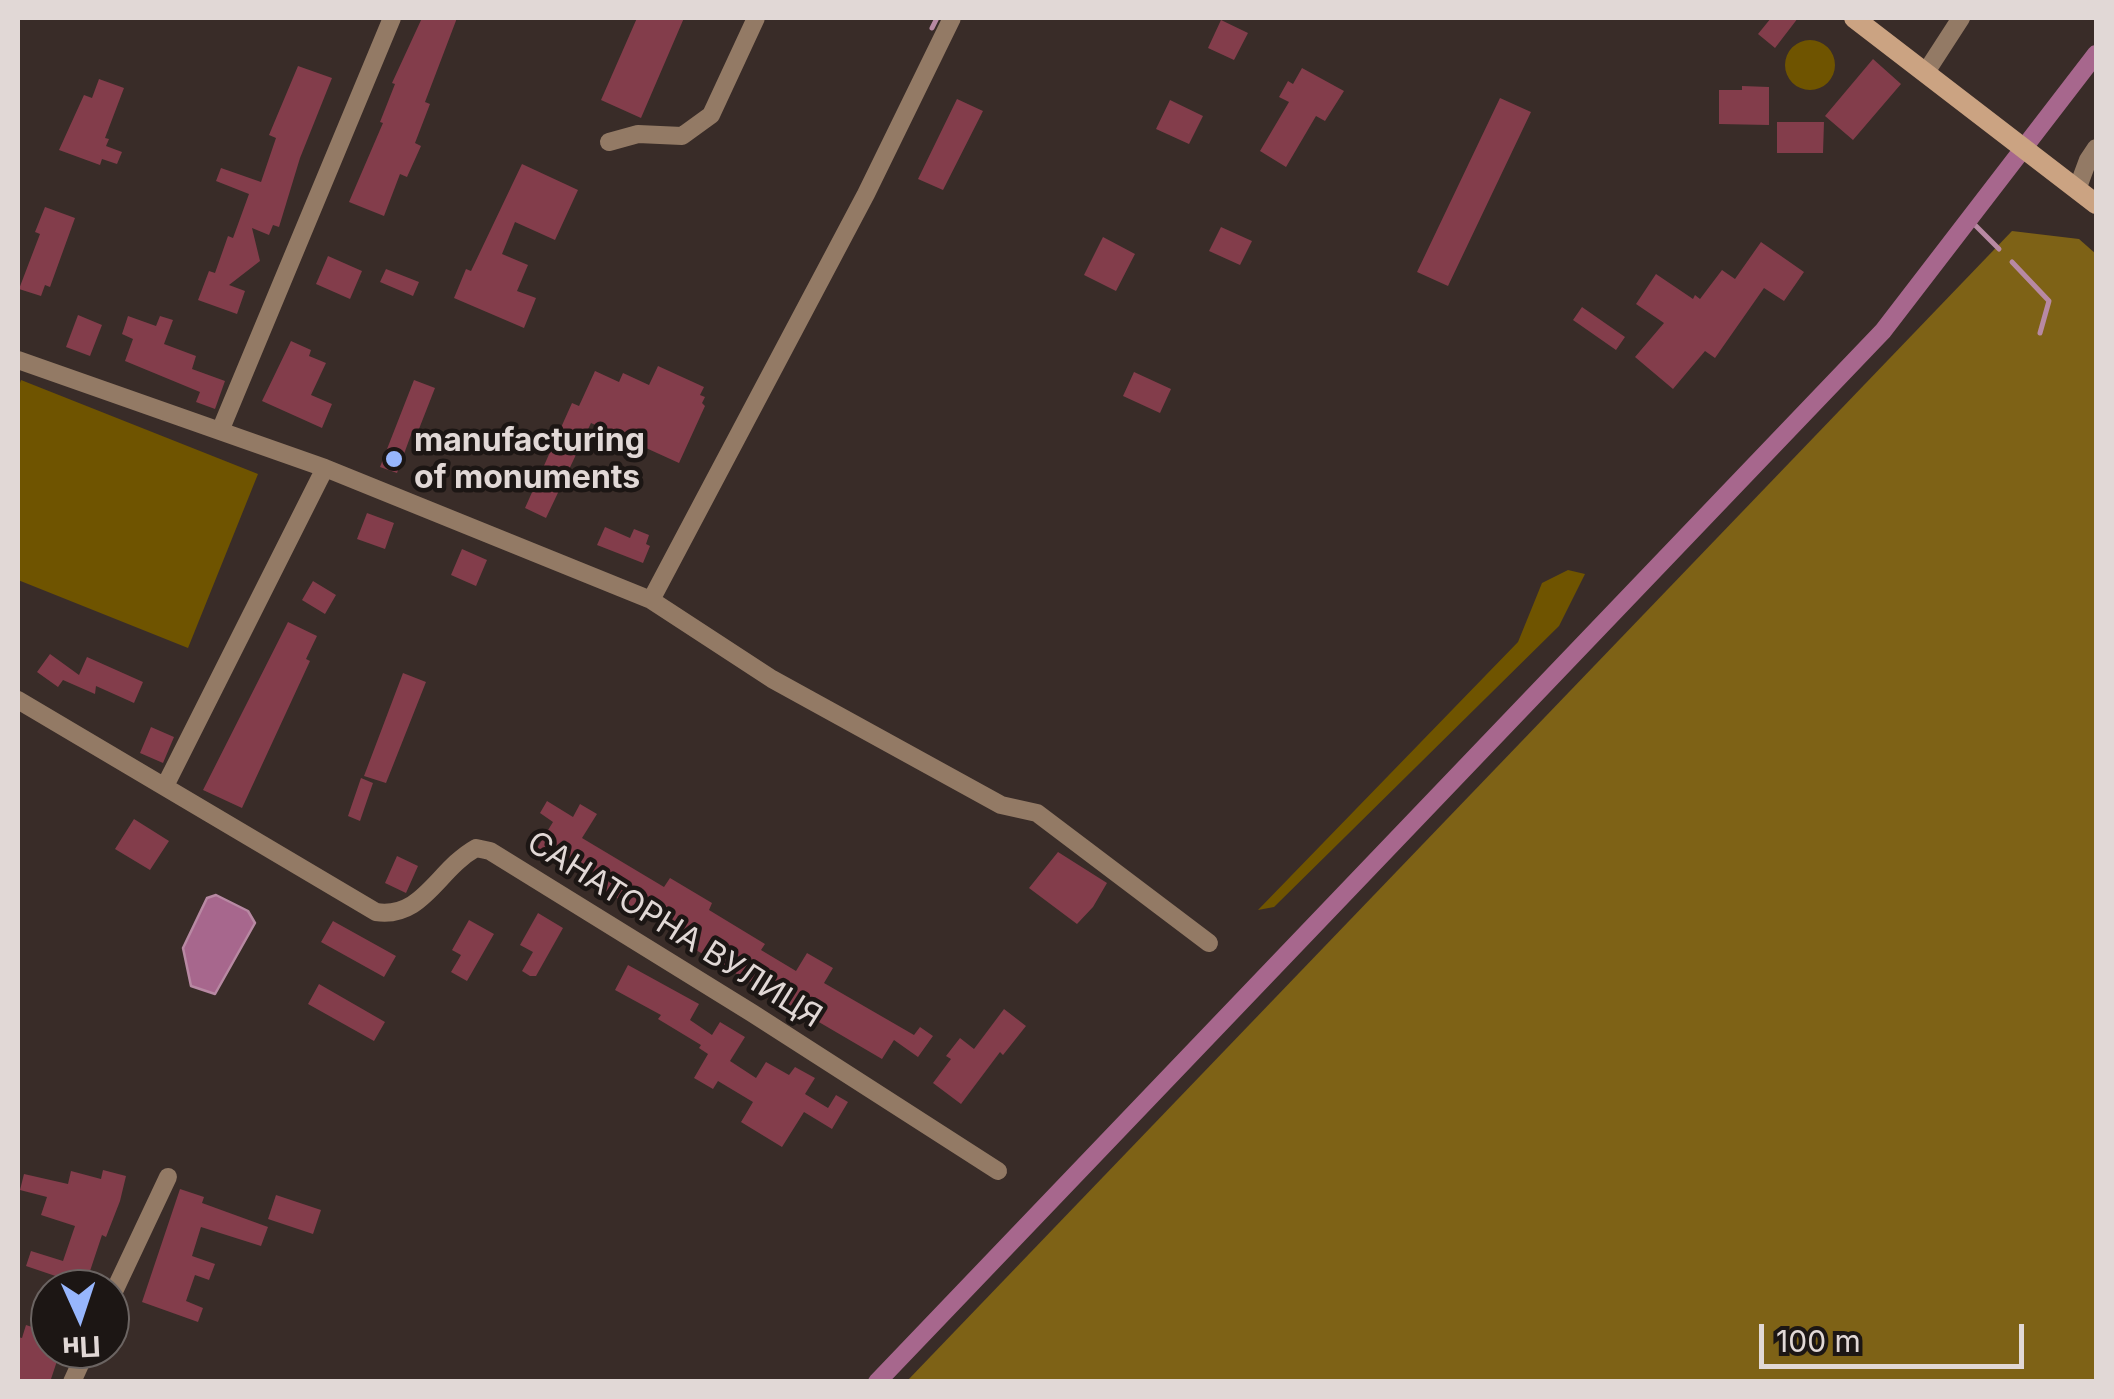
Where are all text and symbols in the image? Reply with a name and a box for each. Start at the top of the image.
place label: manufacturing of monuments [414,422,645,497]
marker: manufacturing of monuments [383,448,405,470]
street label: САНАТОРНА ВУЛИЦЯ [520,824,828,1036]
north arrow [30,1269,130,1369]
scale bar [1764,1304,2029,1366]
text: 100 m [1776,1323,1861,1359]
text: Пн [61,1329,102,1365]

